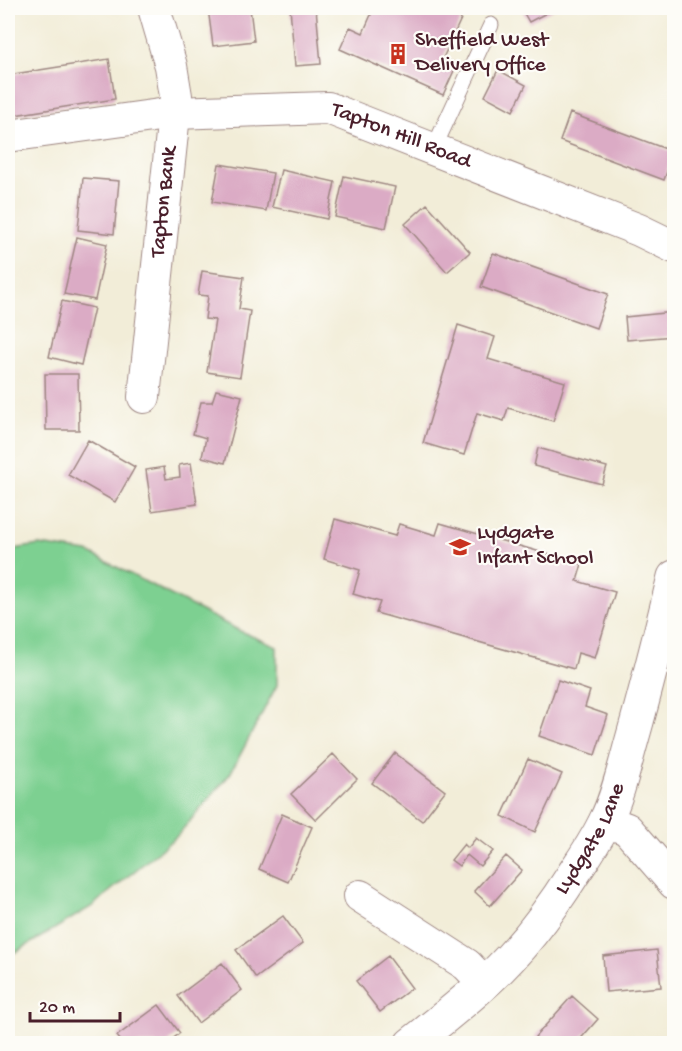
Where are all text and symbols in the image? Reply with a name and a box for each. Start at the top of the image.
place label: Sheffield West Delivery Office [413,28,550,79]
building icon: Sheffield West Delivery Office [386,42,410,66]
street label: Tapton Hill Road [325,97,476,176]
street label: Tapton Bank [146,143,184,261]
place label: Lydgate Infant School [477,521,594,572]
school or university icon: Lydgate Infant School [448,535,472,559]
street label: Lydgate Lane [550,780,632,900]
scale bar [30,985,120,1023]
text: 20 m [39,998,75,1019]

